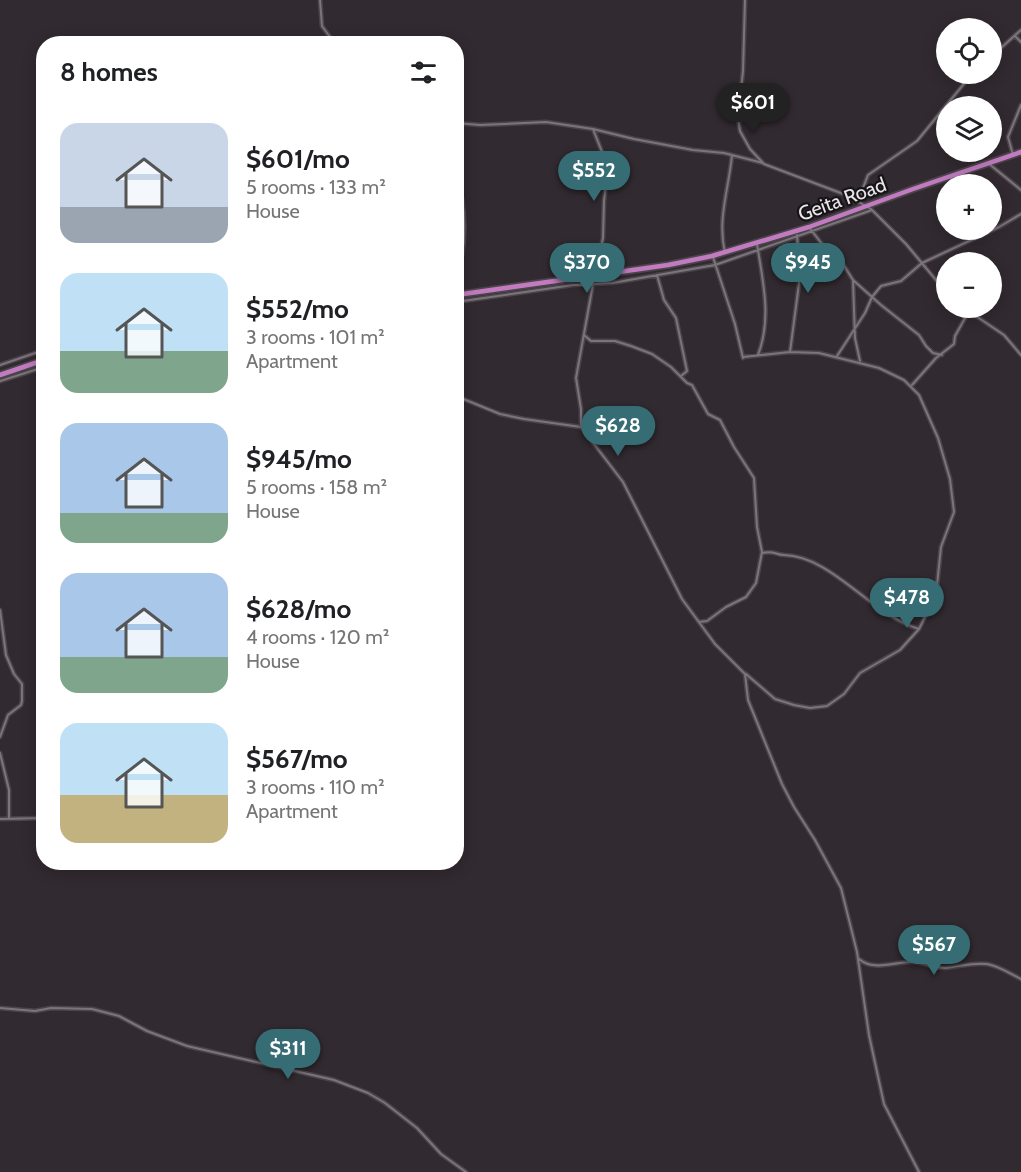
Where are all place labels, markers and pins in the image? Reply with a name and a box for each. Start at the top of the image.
pin: $601 [717,83,789,134]
pin: $552 [558,151,630,202]
pin: $370 [551,243,623,294]
pin: $945 [772,243,844,294]
pin: $628 [582,406,654,457]
pin: $478 [871,578,943,629]
pin: $567 [898,925,970,976]
pin: $311 [252,1029,324,1080]

